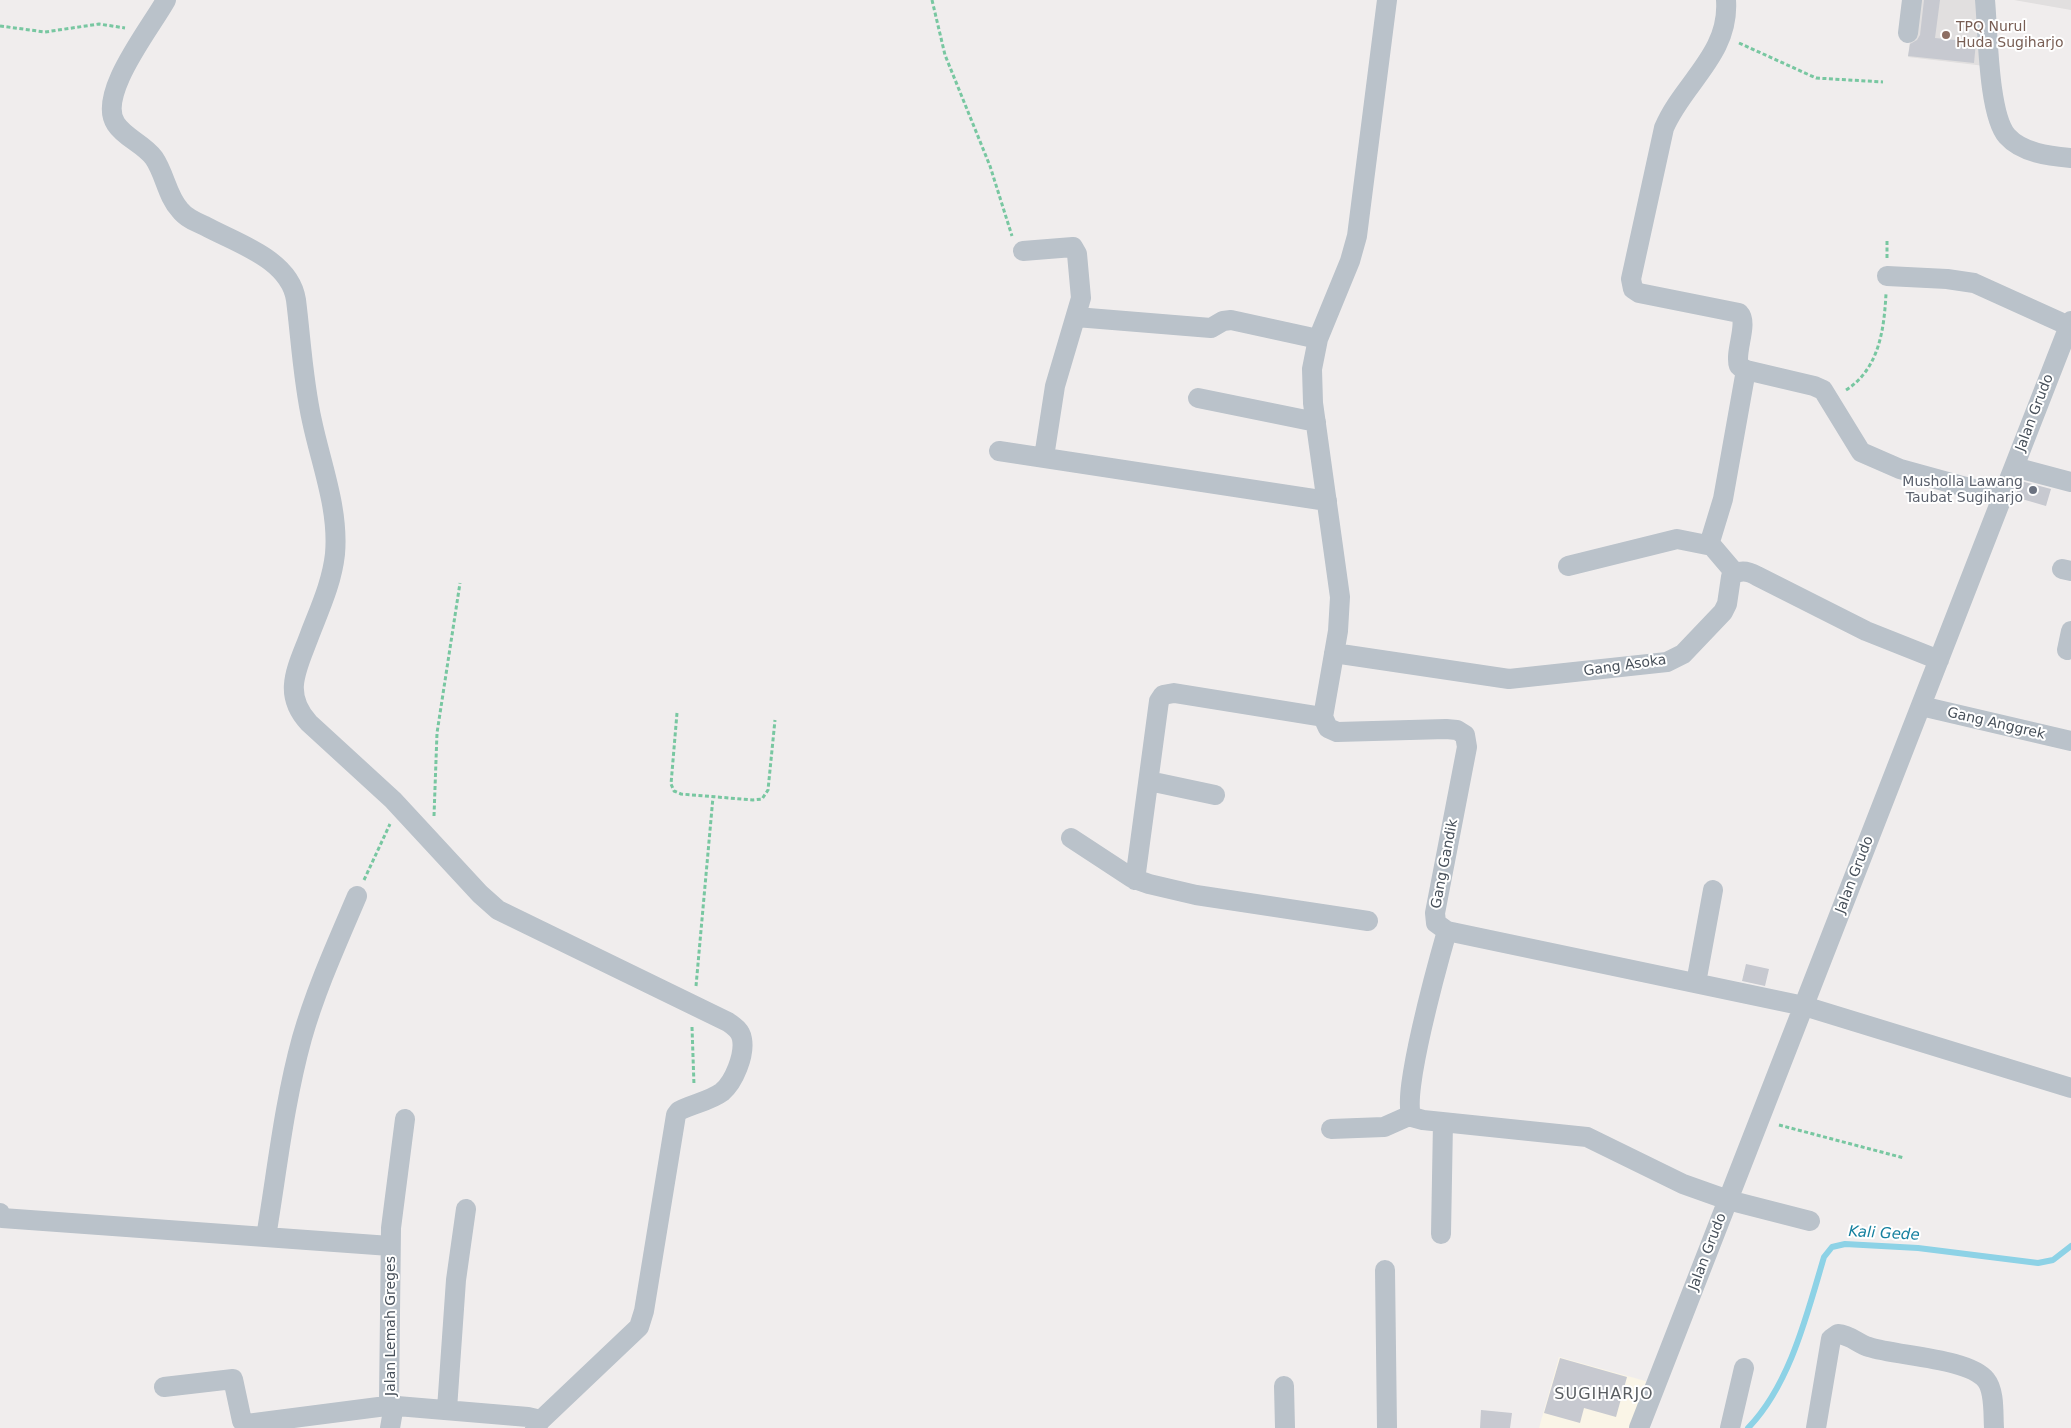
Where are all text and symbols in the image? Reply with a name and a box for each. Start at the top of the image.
place label: TPQ Nurul Huda Sugiharjo [1956,19,2064,52]
marker: TPQ Nurul Huda Sugiharjo [1940,29,1952,41]
street label: Jalan Grudo [2013,372,2057,454]
place label: Musholla Lawang Taubat Sugiharjo [1902,474,2023,507]
marker: Musholla Lawang Taubat Sugiharjo [2027,484,2039,496]
street label: Gang Asoka [1582,652,1668,680]
street label: Gang Anggrek [1945,705,2047,743]
street label: Gang Gandik [1428,818,1462,910]
street label: Jalan Grudo [1833,834,1877,916]
street label: Jalan Grudo [1686,1211,1730,1293]
water label: Kali Gede [1848,1223,1920,1245]
street label: Jalan Lemah Greges [383,1256,399,1396]
district label: SUGIHARJO [1553,1385,1655,1405]

